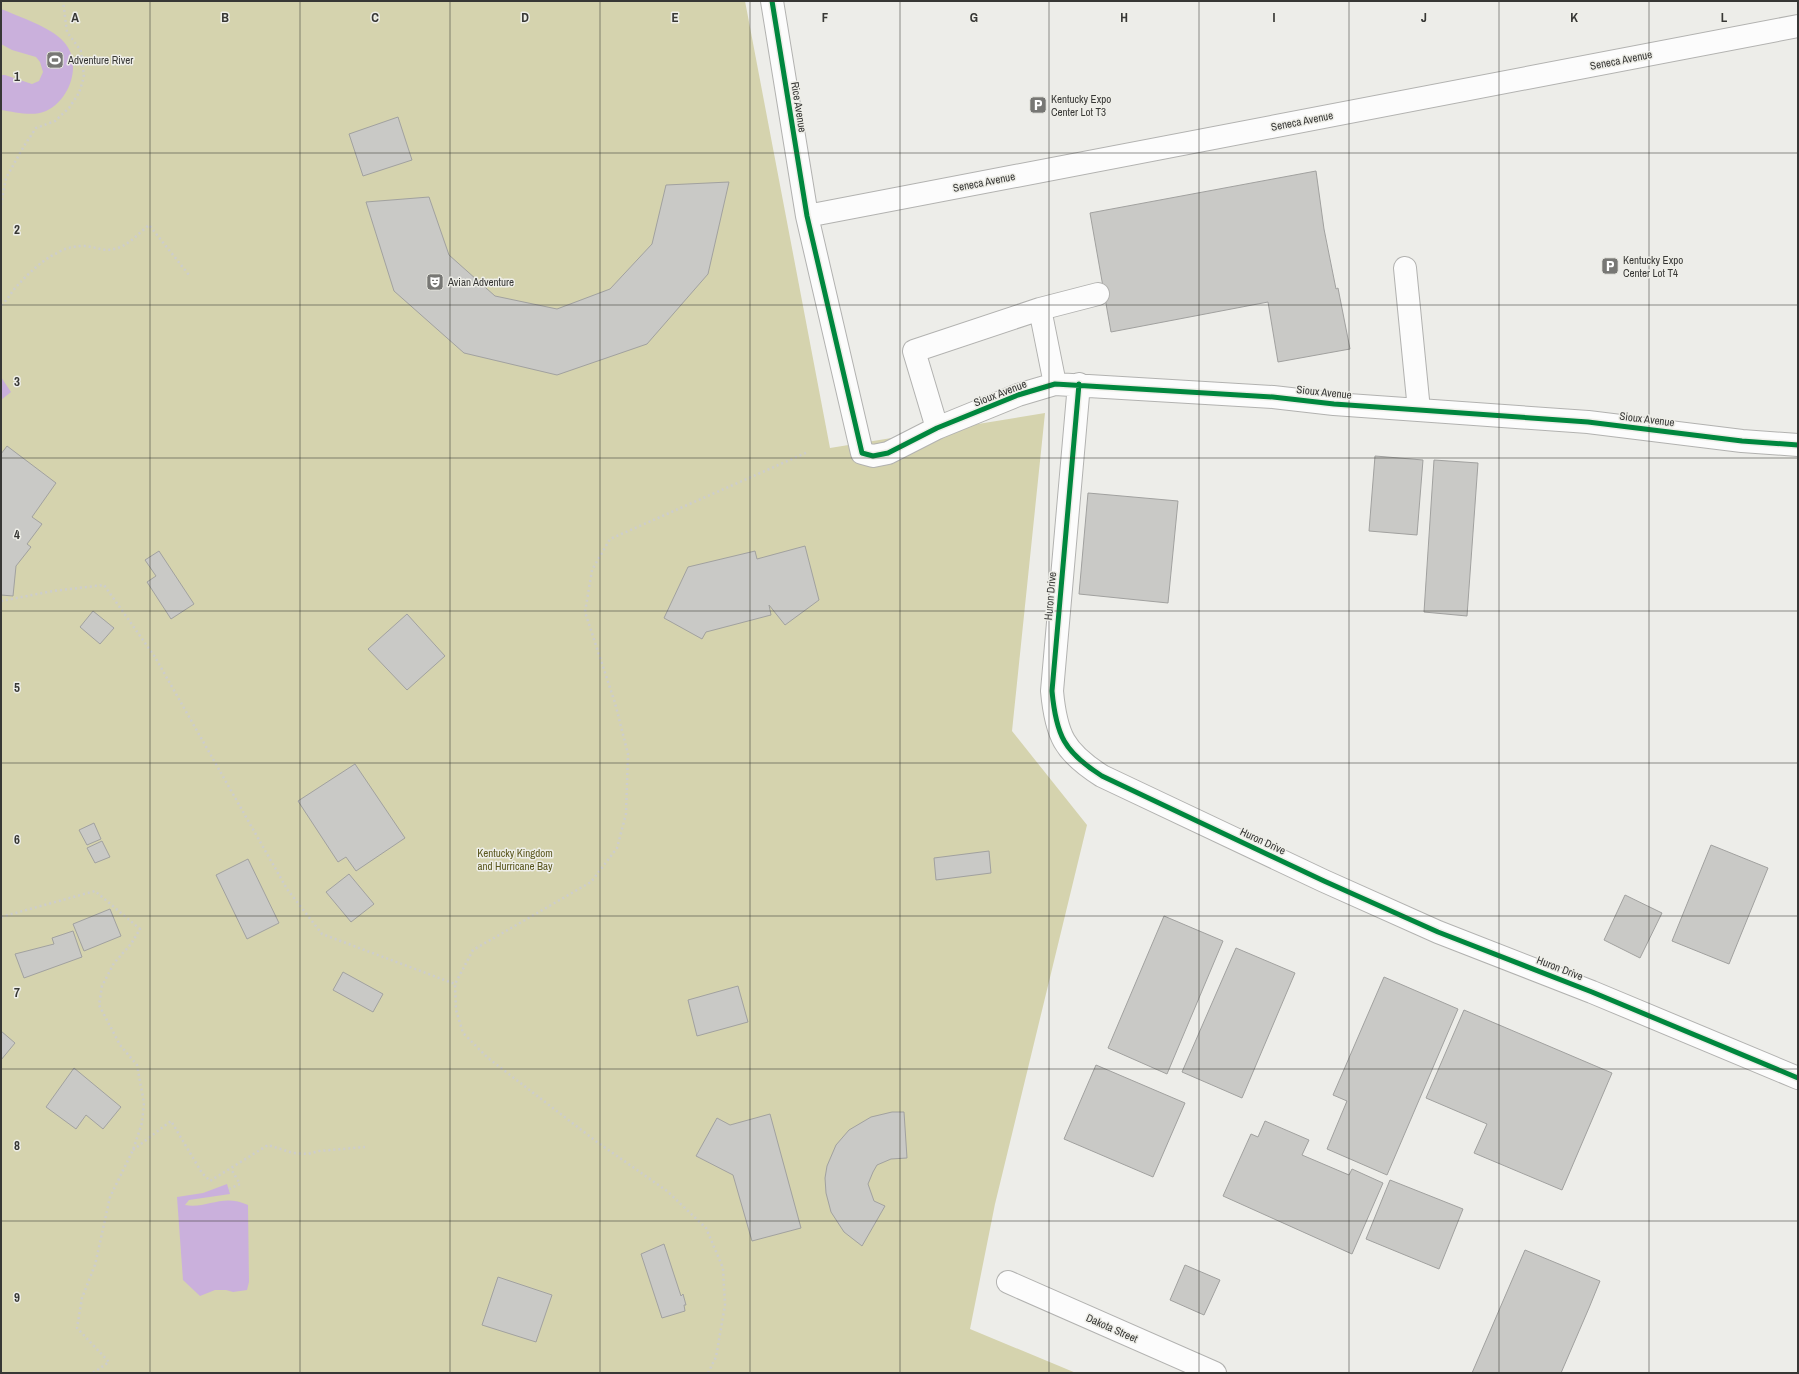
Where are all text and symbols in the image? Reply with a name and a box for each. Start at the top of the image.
text: A [71,9,79,26]
text: B [221,9,229,26]
text: C [371,9,379,26]
text: D [521,9,529,26]
text: E [671,9,679,26]
text: F [822,9,829,26]
text: G [970,9,978,26]
text: H [1120,9,1128,26]
text: I [1273,9,1276,26]
text: J [1421,9,1427,26]
text: K [1570,9,1578,26]
text: L [1721,9,1728,26]
street label: Seneca Avenue [1589,47,1653,73]
sports icon: Adventure River [45,50,65,70]
place label: Adventure River [67,53,133,67]
text: 1 [14,68,20,85]
street label: Rice Avenue [788,81,810,133]
place label: Kentucky Expo Center Lot T3 [1051,92,1111,119]
parking icon: Kentucky Expo Center Lot T3 [1028,95,1048,115]
street label: Seneca Avenue [1270,108,1334,134]
street label: Seneca Avenue [952,169,1016,195]
text: 2 [14,221,20,238]
place label: Kentucky Expo Center Lot T4 [1623,253,1683,280]
parking icon: Kentucky Expo Center Lot T4 [1600,256,1620,276]
theatre icon: Avian Adventure [425,272,445,292]
place label: Avian Adventure [447,275,514,289]
text: 3 [14,373,20,390]
street label: Sioux Avenue [972,377,1028,409]
street label: Sioux Avenue [1296,382,1352,402]
street label: Sioux Avenue [1619,409,1675,429]
text: 4 [14,526,20,543]
street label: Huron Drive [1041,571,1059,621]
text: 5 [14,679,20,696]
street label: Huron Drive [1238,824,1288,858]
text: 6 [14,831,20,848]
park label: Kentucky Kingdom and Hurricane Bay [477,846,553,873]
street label: Huron Drive [1535,953,1585,983]
text: 7 [14,984,20,1001]
text: 8 [14,1137,20,1154]
text: 9 [14,1289,20,1306]
street label: Dakota Street [1084,1310,1140,1346]

